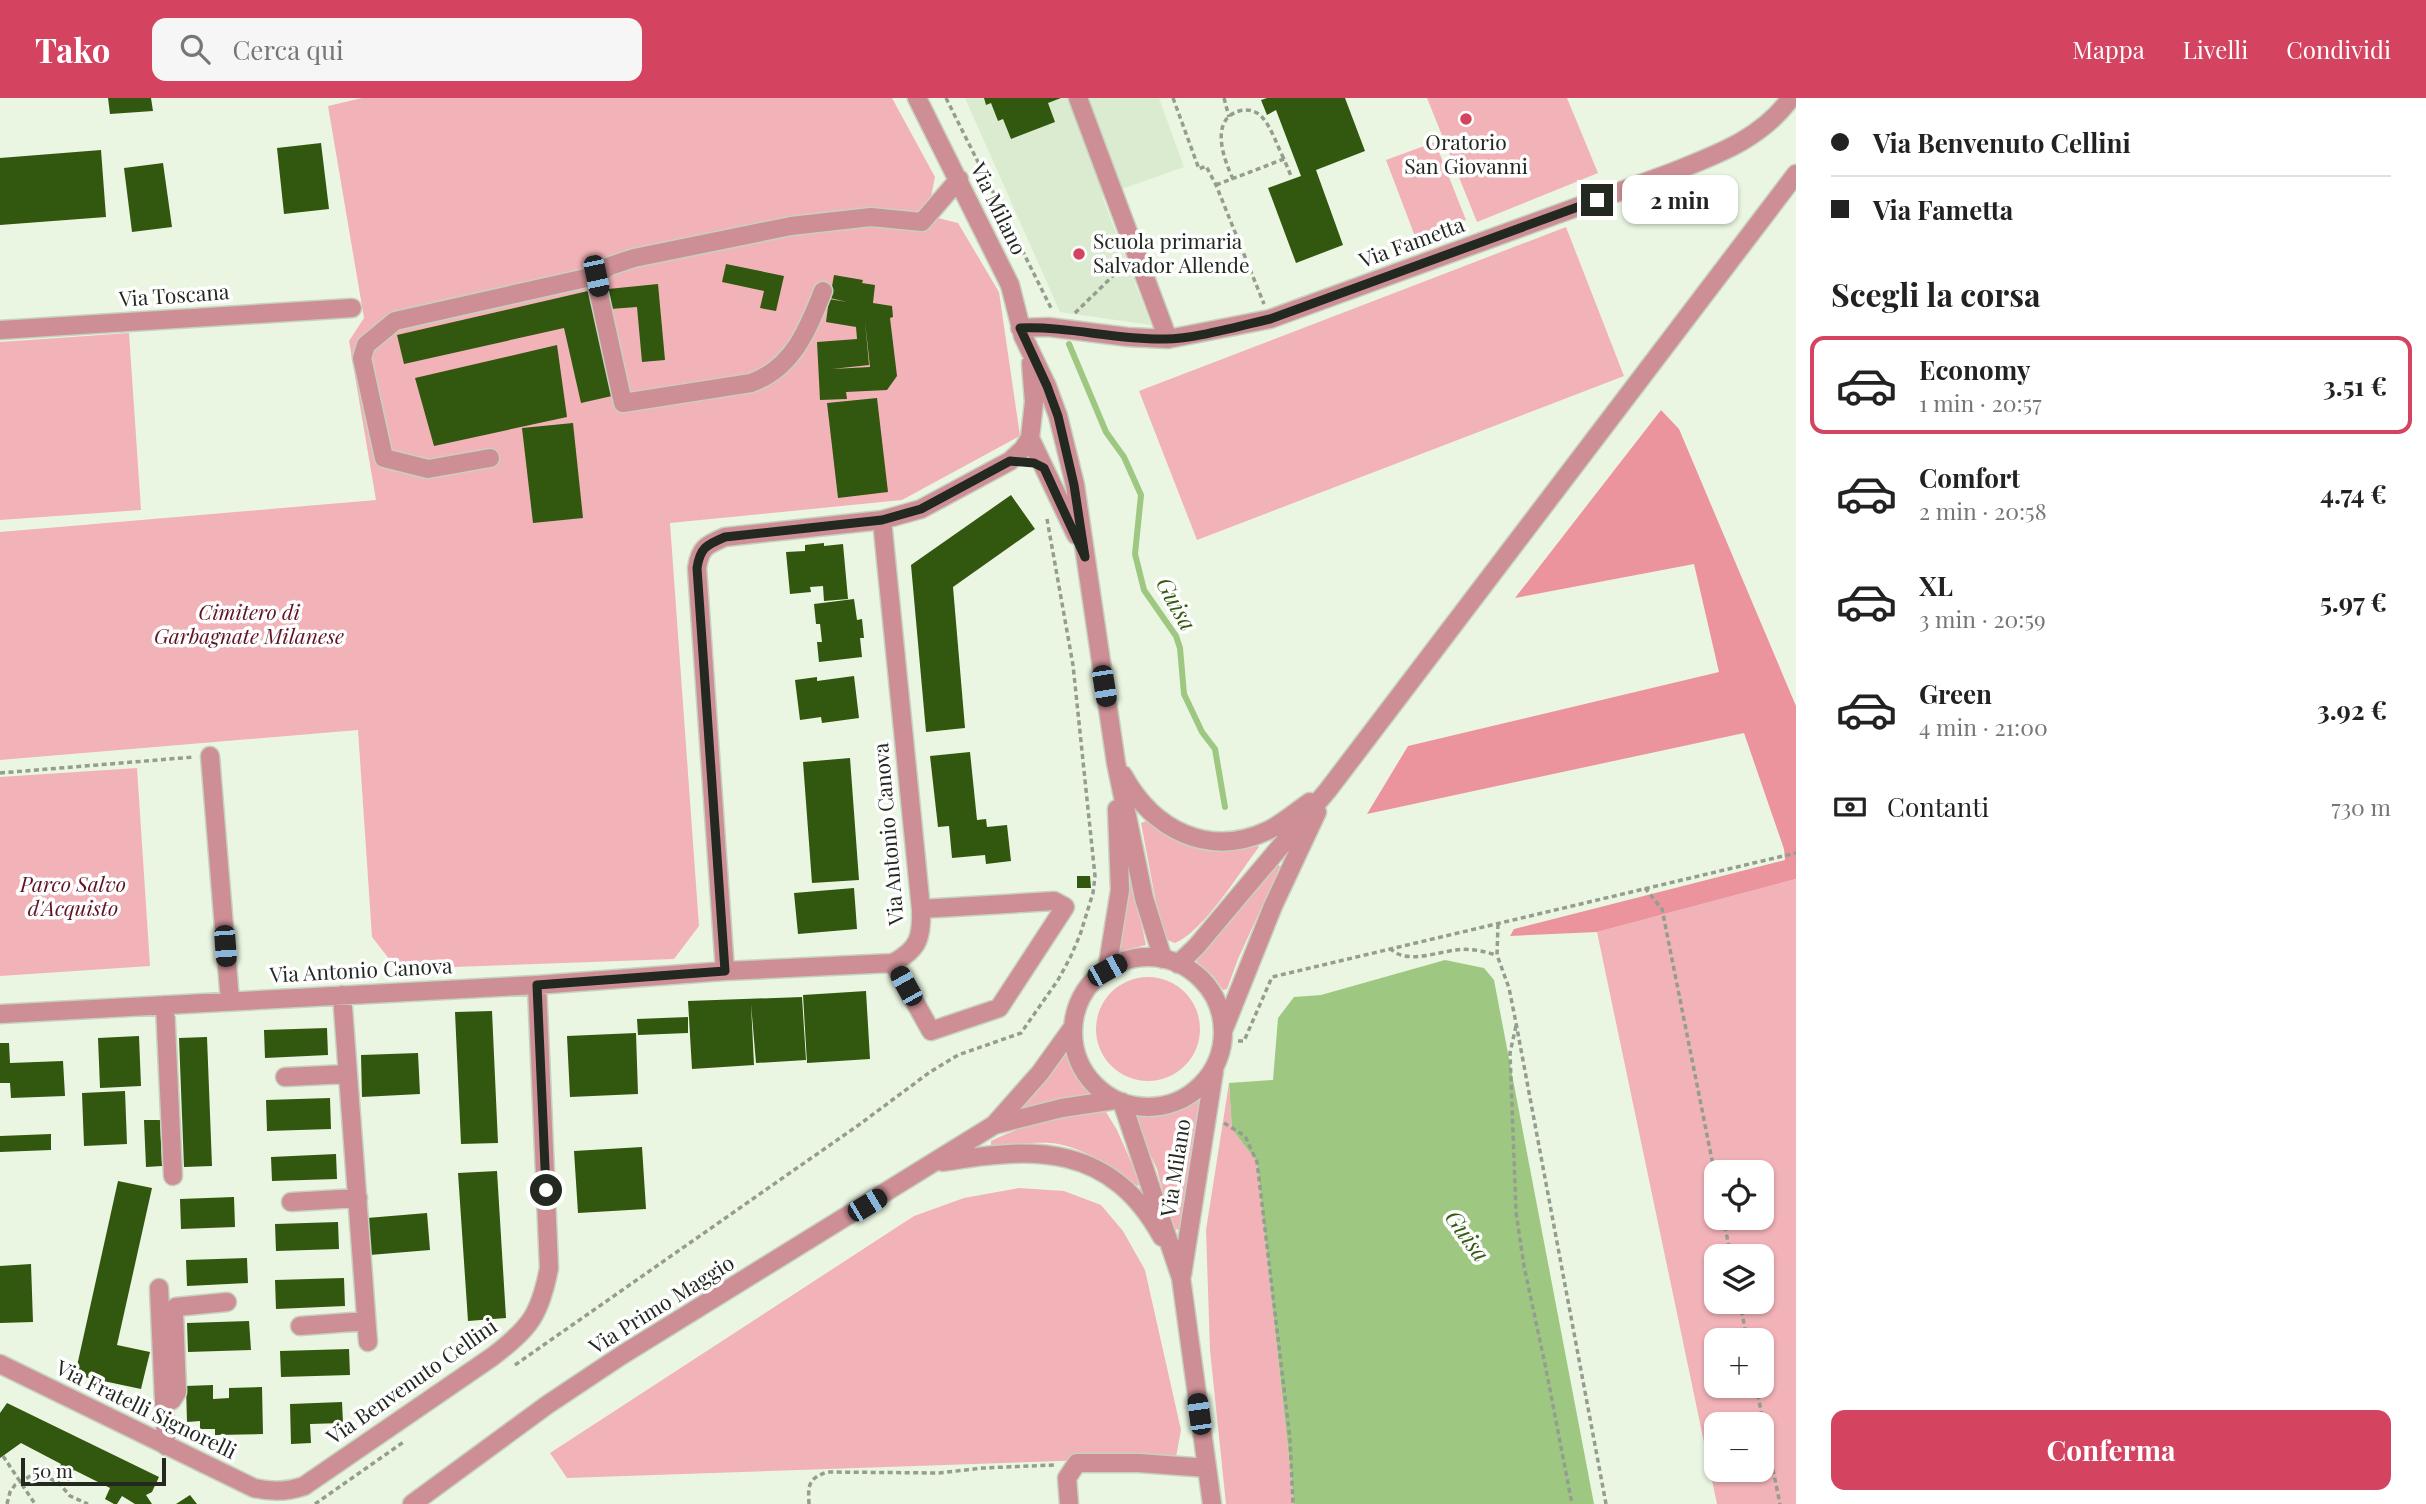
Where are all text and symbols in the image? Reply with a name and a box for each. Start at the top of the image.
search box [152,18,642,81]
text: Tako [35,27,110,71]
icon: search [176,30,214,68]
text: Cerca qui [232,32,344,67]
text: Mappa [2072,33,2145,65]
text: Livelli [2183,33,2248,65]
text: Condividi [2286,33,2391,65]
marker: Oratorio San Giovanni [1458,111,1474,127]
text: Via Benvenuto Cellini [1873,125,2131,160]
place label: Oratorio San Giovanni [1404,127,1528,179]
street label: Via Milano [965,157,1034,259]
callout: 2 min [1622,176,1737,224]
route end [1581,184,1613,216]
text: 2 min [1650,184,1710,215]
text: Via Fametta [1873,192,2013,227]
street label: Via Fametta [1354,209,1468,273]
place label: Scuola primaria Salvador Allende [1093,226,1250,278]
marker: Scuola primaria Salvador Allende [1071,246,1087,262]
car [582,253,611,299]
text: Scegli la corsa [1831,272,2041,315]
street label: Via Toscana [117,276,230,312]
text: Economy [1919,352,2030,387]
icon: car [1835,354,1898,417]
text: 3.51 € [2323,368,2387,403]
text: 1 min · 20:57 [1919,387,2041,418]
text: Comfort [1919,460,2020,495]
icon: car [1835,462,1898,525]
text: 4.74 € [2320,476,2387,511]
text: 2 min · 20:58 [1919,495,2047,526]
text: XL [1919,568,1953,603]
icon: car [1835,570,1898,633]
water label: Guisa [1150,571,1205,636]
text: 5.97 € [2320,584,2387,619]
park label: Cimitero di Garbagnate Milanese [154,597,344,649]
text: 3 min · 20:59 [1919,603,2046,634]
car [1091,664,1118,708]
text: Green [1919,676,1992,711]
icon: car [1835,678,1898,741]
text: 3.92 € [2317,692,2387,727]
text: 4 min · 21:00 [1919,711,2048,742]
street label: Via Antonio Canova [865,741,909,928]
icon: cash [1831,788,1869,826]
text: Contanti [1887,789,1989,824]
text: 730 m [2331,791,2391,822]
park label: Parco Salvo d'Acquisto [19,869,126,921]
car [214,924,237,968]
street label: Via Antonio Canova [268,950,454,988]
car [1084,951,1131,989]
car [887,963,926,1009]
street label: Via Milano [1152,1117,1196,1220]
map controls [1704,1160,1774,1482]
button: locate [1704,1160,1774,1230]
route start [530,1174,562,1206]
car [844,1185,891,1225]
water label: Guisa [1439,1203,1498,1267]
button: layers [1704,1244,1774,1314]
street label: Via Primo Maggio [582,1247,739,1360]
street label: Via Benvenuto Cellini [319,1311,502,1450]
button: + [1704,1328,1774,1398]
street label: Via Fratelli Signorelli [51,1352,242,1464]
car [1186,1392,1213,1436]
button: Conferma [1831,1410,2391,1490]
button: − [1704,1412,1774,1482]
scale bar [21,1455,166,1487]
text: 50 m [32,1457,73,1483]

